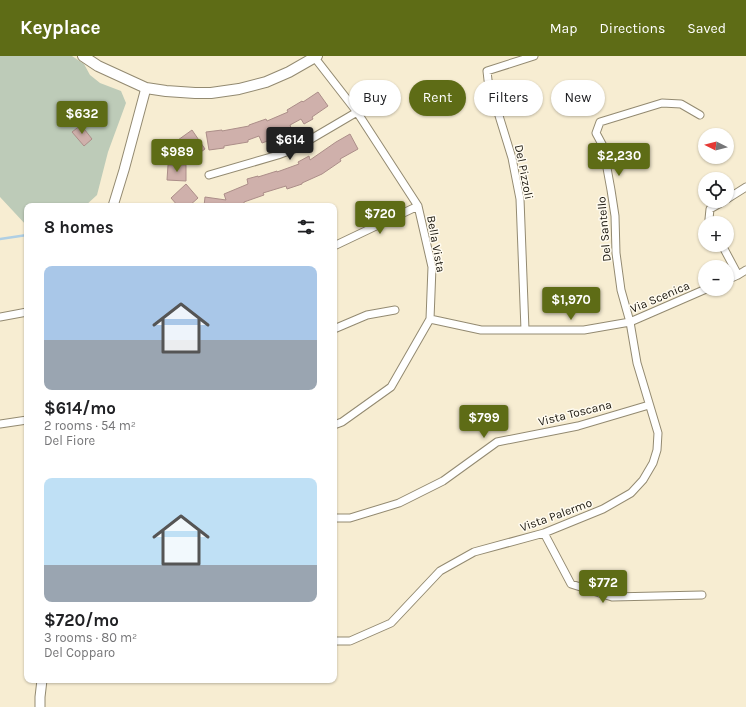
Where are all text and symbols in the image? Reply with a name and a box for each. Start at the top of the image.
text: Keyplace [20,17,101,39]
text: Map [550,20,578,37]
text: Directions [600,20,665,37]
text: Saved [687,20,726,37]
chip: Buy [349,80,401,116]
chip: Rent [409,80,466,116]
chip: Filters [474,80,543,116]
chip: New [551,80,605,116]
pin: $632 [58,101,106,135]
text: $632 [66,106,98,121]
pin: $614 [266,127,314,161]
north arrow [698,128,734,164]
map controls [698,128,734,296]
text: $614 [275,132,305,147]
pin: $989 [153,139,201,173]
street label: Del Pizzoli [512,143,536,201]
pin: $2,230 [586,143,652,177]
text: $989 [160,144,194,159]
text: $2,230 [597,148,641,163]
button: locate [698,172,734,208]
street label: Del Santello [594,196,614,262]
pin: $720 [356,201,404,235]
text: $720 [364,206,396,221]
street label: Bella Vista [424,214,448,274]
icon: filters [295,216,317,238]
button: + [698,216,734,252]
text: 8 homes [44,217,114,237]
button: − [698,260,734,296]
street label: Via Scenica [628,278,692,316]
pin: $1,970 [538,287,604,321]
icon: home [145,292,217,364]
text: $1,970 [551,292,591,307]
street label: Vista Toscana [537,397,613,429]
text: $614/mo [44,398,116,418]
pin: $799 [460,405,508,439]
text: $799 [468,410,500,425]
text: 2 rooms · 54 m² [44,418,136,433]
text: Del Fiore [44,433,95,448]
street label: Vista Palermo [518,496,594,534]
icon: home [145,504,217,576]
pin: $772 [579,570,627,604]
text: $772 [588,575,618,590]
text: $720/mo [44,610,119,630]
text: 3 rooms · 80 m² [44,630,137,645]
text: Del Copparo [44,645,115,660]

